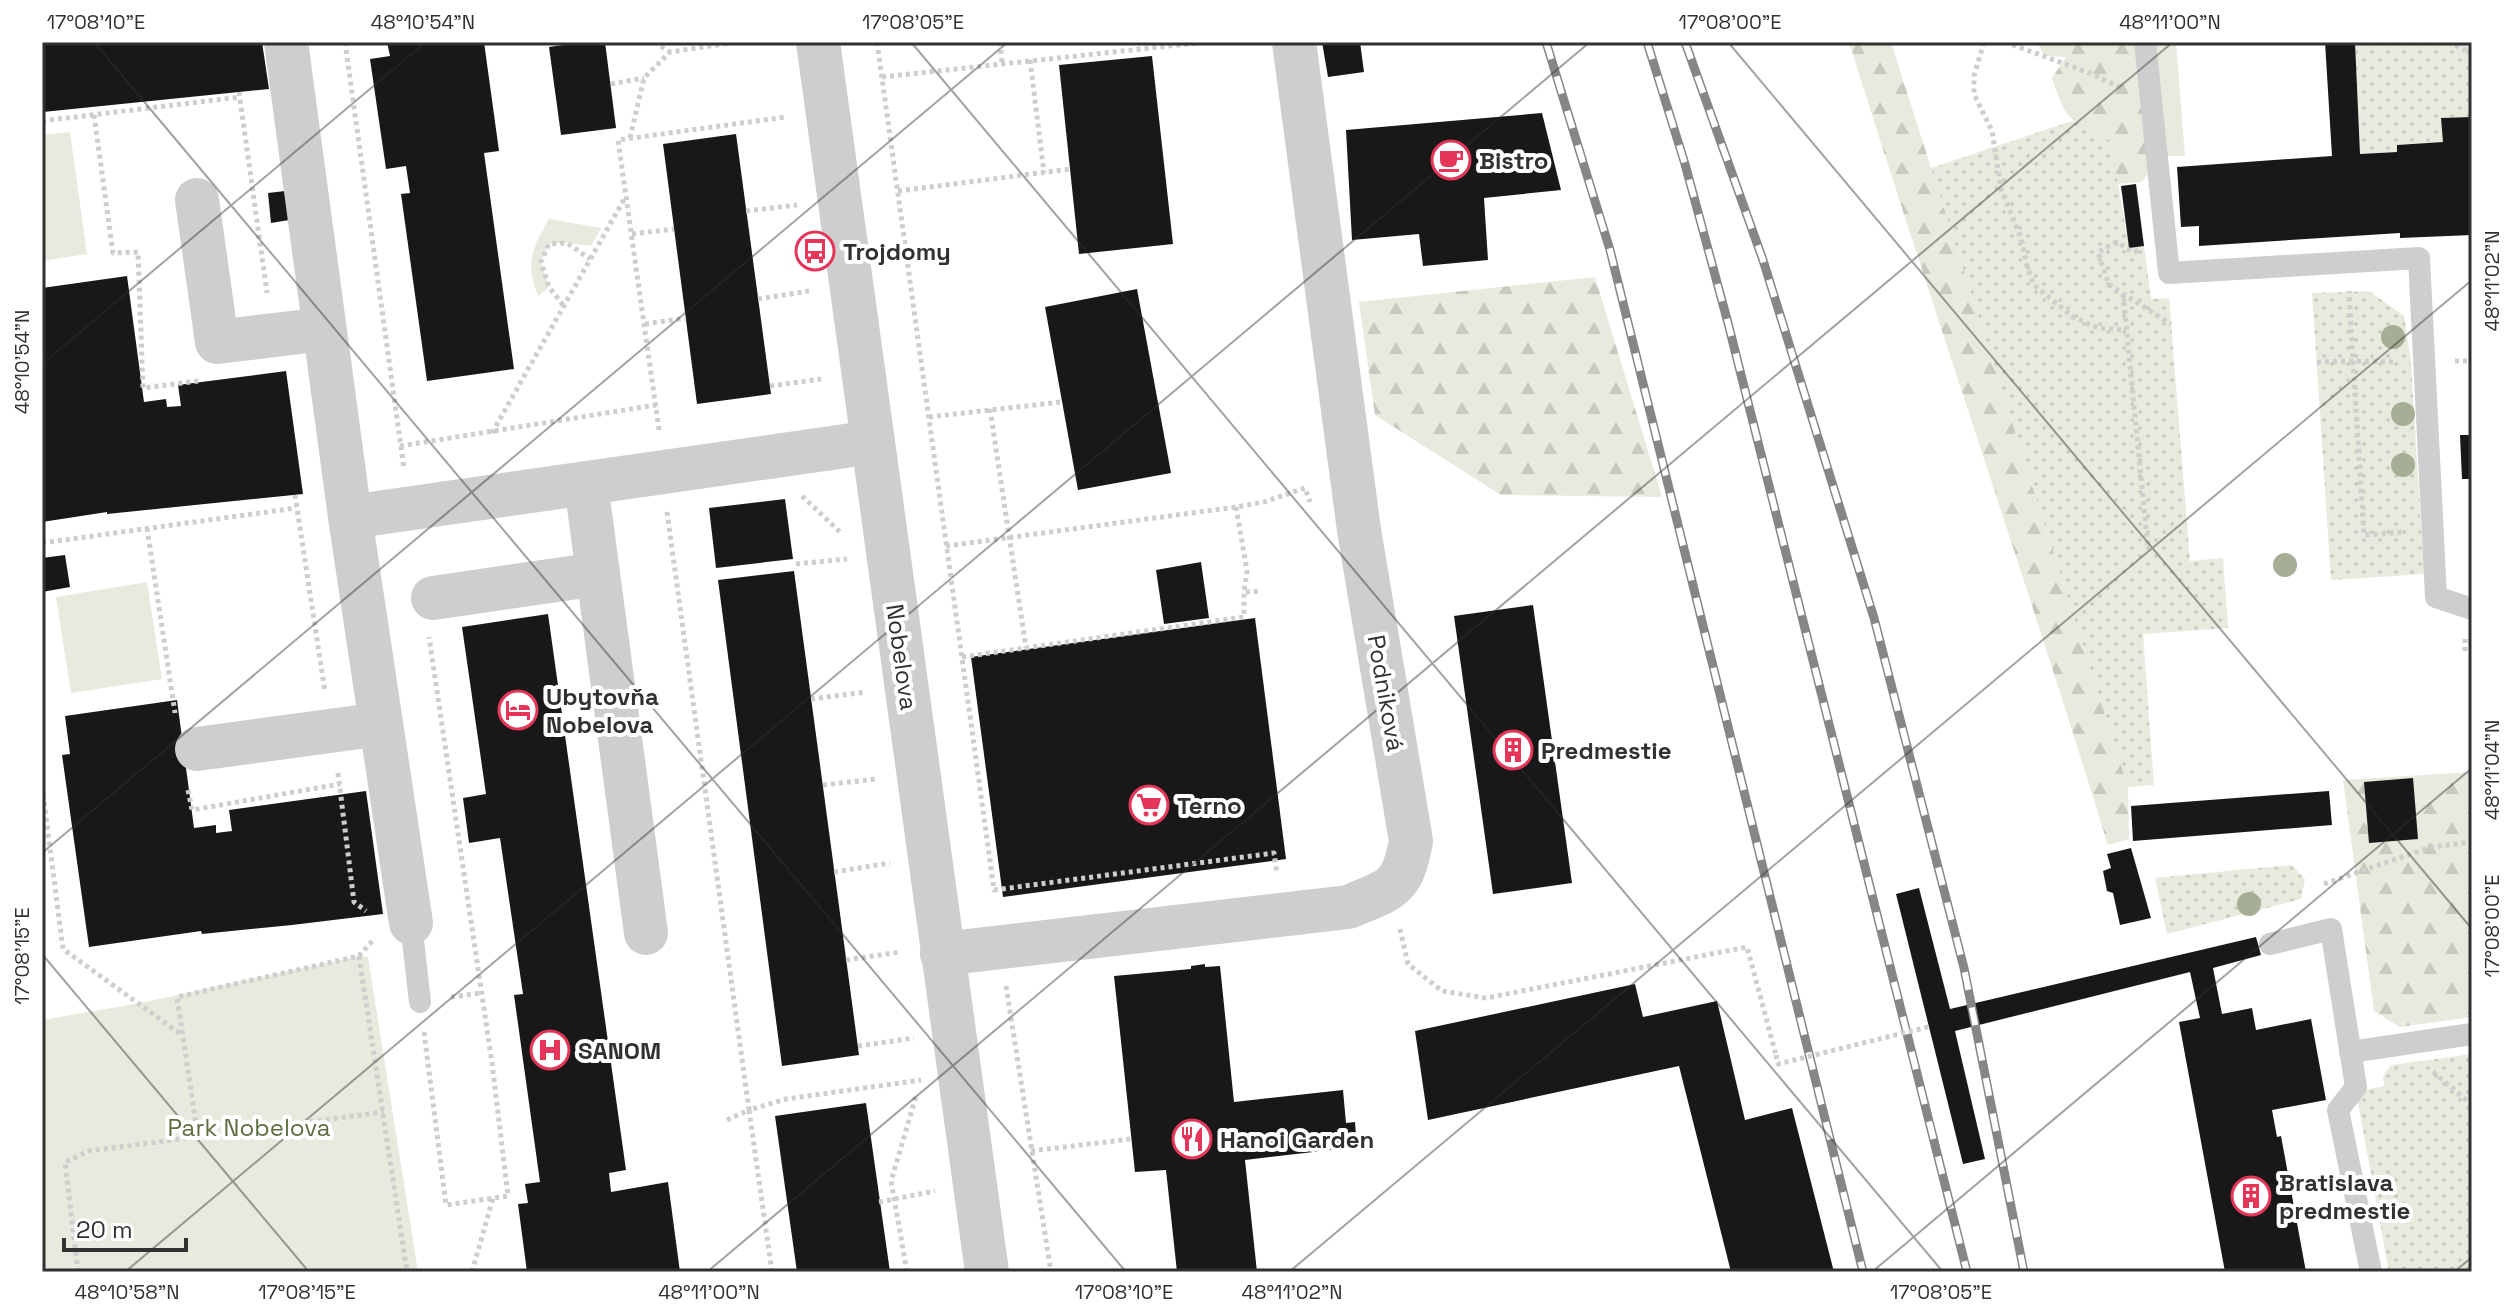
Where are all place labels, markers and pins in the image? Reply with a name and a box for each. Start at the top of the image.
cafe icon: Bistro [1430,139,1472,181]
place label: Bistro [1479,145,1548,176]
bus stop icon: Trojdomy [794,230,836,272]
place label: Trojdomy [843,236,951,267]
place label: Ubytovňa Nobelova [546,681,659,740]
hotel icon: Ubytovňa Nobelova [497,689,539,731]
building icon: Predmestie [1492,729,1534,771]
place label: Predmestie [1541,735,1672,766]
supermarket icon: Terno [1128,784,1170,826]
place label: Terno [1177,790,1242,821]
hospital icon: SANOM [529,1029,571,1071]
place label: SANOM [578,1035,661,1066]
restaurant icon: Hanoi Garden [1171,1118,1213,1160]
place label: Hanoi Garden [1220,1124,1374,1155]
place label: Bratislava predmestie [2279,1167,2410,1226]
building icon: Bratislava predmestie [2230,1175,2272,1217]

